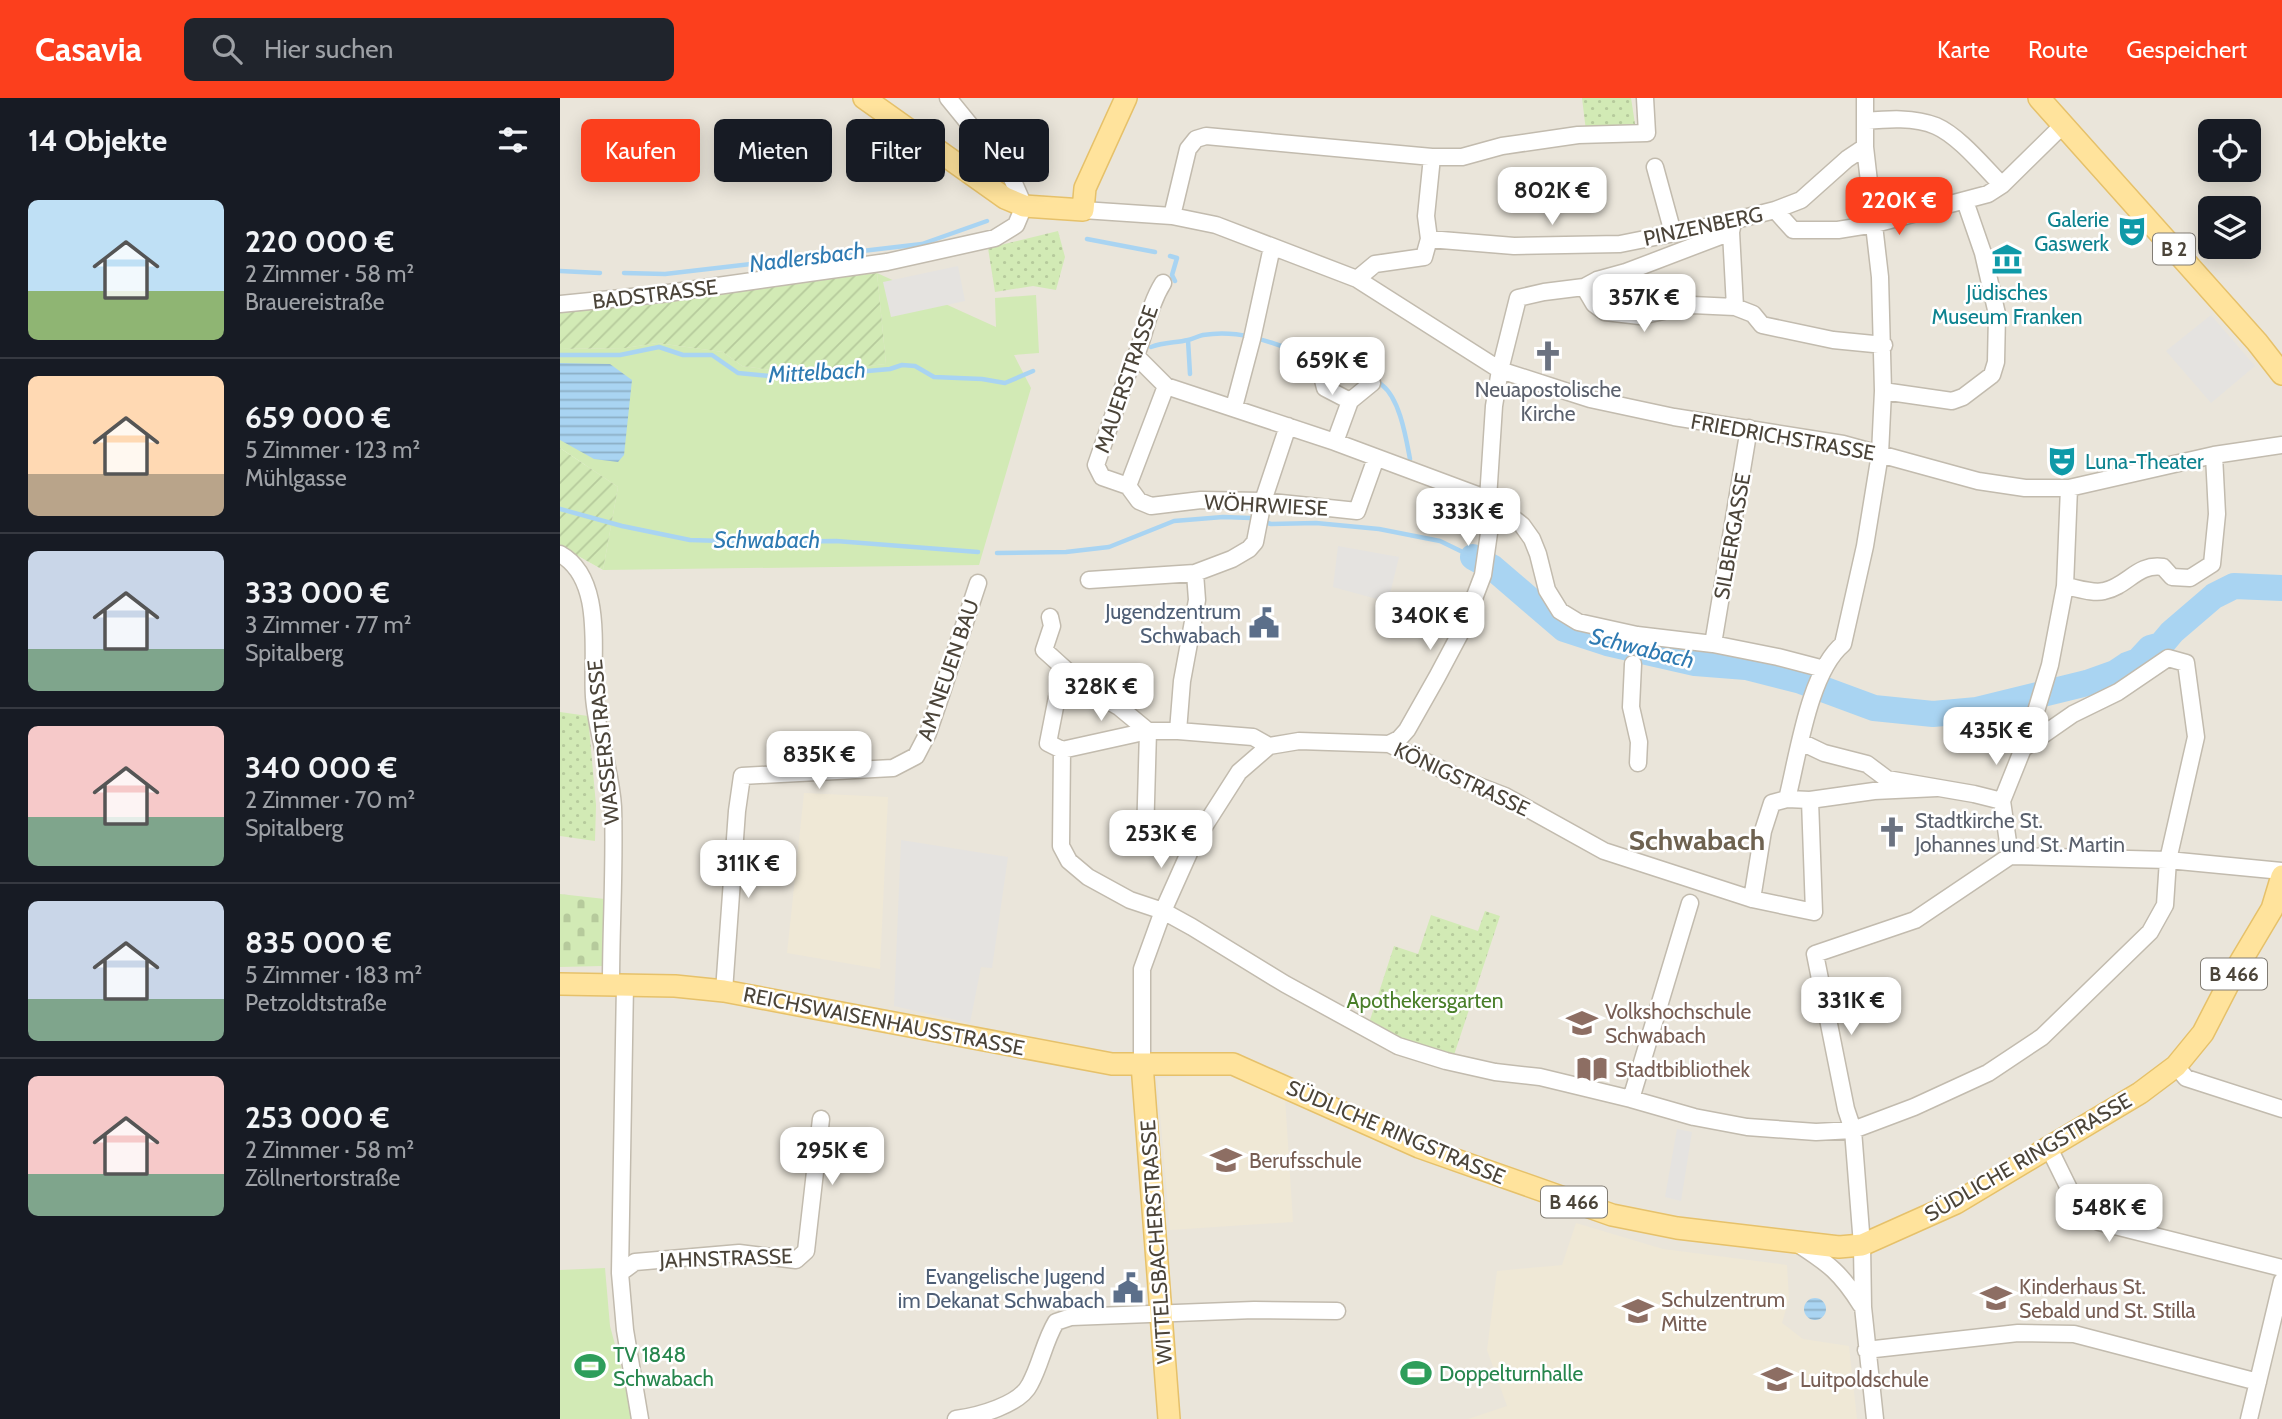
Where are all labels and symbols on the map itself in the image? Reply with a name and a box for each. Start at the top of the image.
pin: 802K € [1495,167,1609,227]
pin: 220K € [1842,178,1956,237]
street label: PINZENBERG [1641,201,1765,251]
place label: Galerie Gaswerk [2034,207,2110,256]
theatre icon: Galerie Gaswerk [2115,214,2149,248]
road number: B 2 [2153,234,2195,265]
water label: Nadlersbach [748,236,866,278]
museum icon: Jüdisches Museum Franken [1990,242,2024,276]
street label: BADSTRASSE [591,274,719,314]
pin: 357K € [1587,274,1701,334]
place label: Jüdisches Museum Franken [1931,280,2083,329]
street label: MAUERSTRASSE [1089,302,1163,456]
pin: 659K € [1275,338,1389,397]
church icon: Neuapostolische Kirche [1531,339,1565,373]
water label: Mittelbach [767,355,866,389]
place label: Neuapostolische Kirche [1475,377,1622,426]
street label: FRIEDRICHSTRASSE [1689,408,1877,466]
theatre icon: Luna-Theater [2045,444,2079,478]
place label: Luna-Theater [2085,449,2204,474]
street label: SILBERGASSE [1709,471,1755,601]
street label: WÖHRWIESE [1203,489,1329,521]
pin: 333K € [1411,489,1525,548]
water label: Schwabach [714,526,820,554]
pin: 340K € [1373,592,1487,652]
street label: AM NEUEN BAU [912,596,984,744]
place label: Jugendzentrum Schwabach [1104,599,1241,648]
public building icon: Jugendzentrum Schwabach [1247,606,1281,640]
water label: Schwabach [1587,622,1697,674]
street label: WASSERSTRASSE [582,658,624,826]
pin: 328K € [1044,664,1158,723]
pin: 435K € [1939,708,2053,767]
pin: 835K € [762,732,876,791]
street label: KÖNIGSTRASSE [1390,737,1534,821]
place label: Stadtkirche St. Johannes und St. Martin [1914,808,2125,857]
pin: 253K € [1104,810,1218,870]
church icon: Stadtkirche St. Johannes und St. Martin [1875,815,1909,849]
district label: Schwabach [1629,823,1765,857]
pin: 311K € [691,840,805,900]
road number: B 466 [2201,958,2267,989]
pin: 331K € [1794,978,1908,1037]
street label: REICHSWAISENHAUSSTRASSE [741,981,1027,1061]
park label: Apothekersgarten [1347,988,1503,1013]
place label: Volkshochschule Schwabach [1605,999,1751,1048]
school or university icon: Volkshochschule Schwabach [1565,1006,1599,1040]
library icon: Stadtbibliothek [1575,1052,1609,1086]
place label: Stadtbibliothek [1615,1057,1751,1082]
street label: SÜDLICHE RINGSTRASSE [1283,1075,1509,1189]
street label: SÜDLICHE RINGSTRASSE [1920,1087,2136,1227]
street label: WITTELSBACHERSTRASSE [1135,1119,1177,1365]
pin: 295K € [775,1128,889,1187]
school or university icon: Berufsschule [1209,1143,1243,1177]
place label: Berufsschule [1249,1148,1362,1173]
pin: 548K € [2052,1184,2166,1244]
road number: B 466 [1541,1186,1607,1218]
street label: JAHNSTRASSE [658,1243,793,1273]
place label: Evangelische Jugend im Dekanat Schwabach [898,1264,1105,1313]
public building icon: Evangelische Jugend im Dekanat Schwabach [1111,1271,1145,1305]
place label: Kinderhaus St. Sebald und St. Stilla [2019,1274,2196,1323]
school or university icon: Kinderhaus St. Sebald und St. Stilla [1979,1281,2013,1315]
place label: Schulzentrum Mitte [1661,1287,1785,1336]
school or university icon: Schulzentrum Mitte [1621,1294,1655,1328]
place label: TV 1848 Schwabach [613,1342,714,1391]
sports icon: TV 1848 Schwabach [573,1349,607,1383]
sports icon: Doppelturnhalle [1399,1356,1433,1390]
place label: Doppelturnhalle [1439,1361,1583,1386]
school or university icon: Luitpoldschule [1760,1362,1794,1396]
place label: Luitpoldschule [1800,1367,1929,1392]

